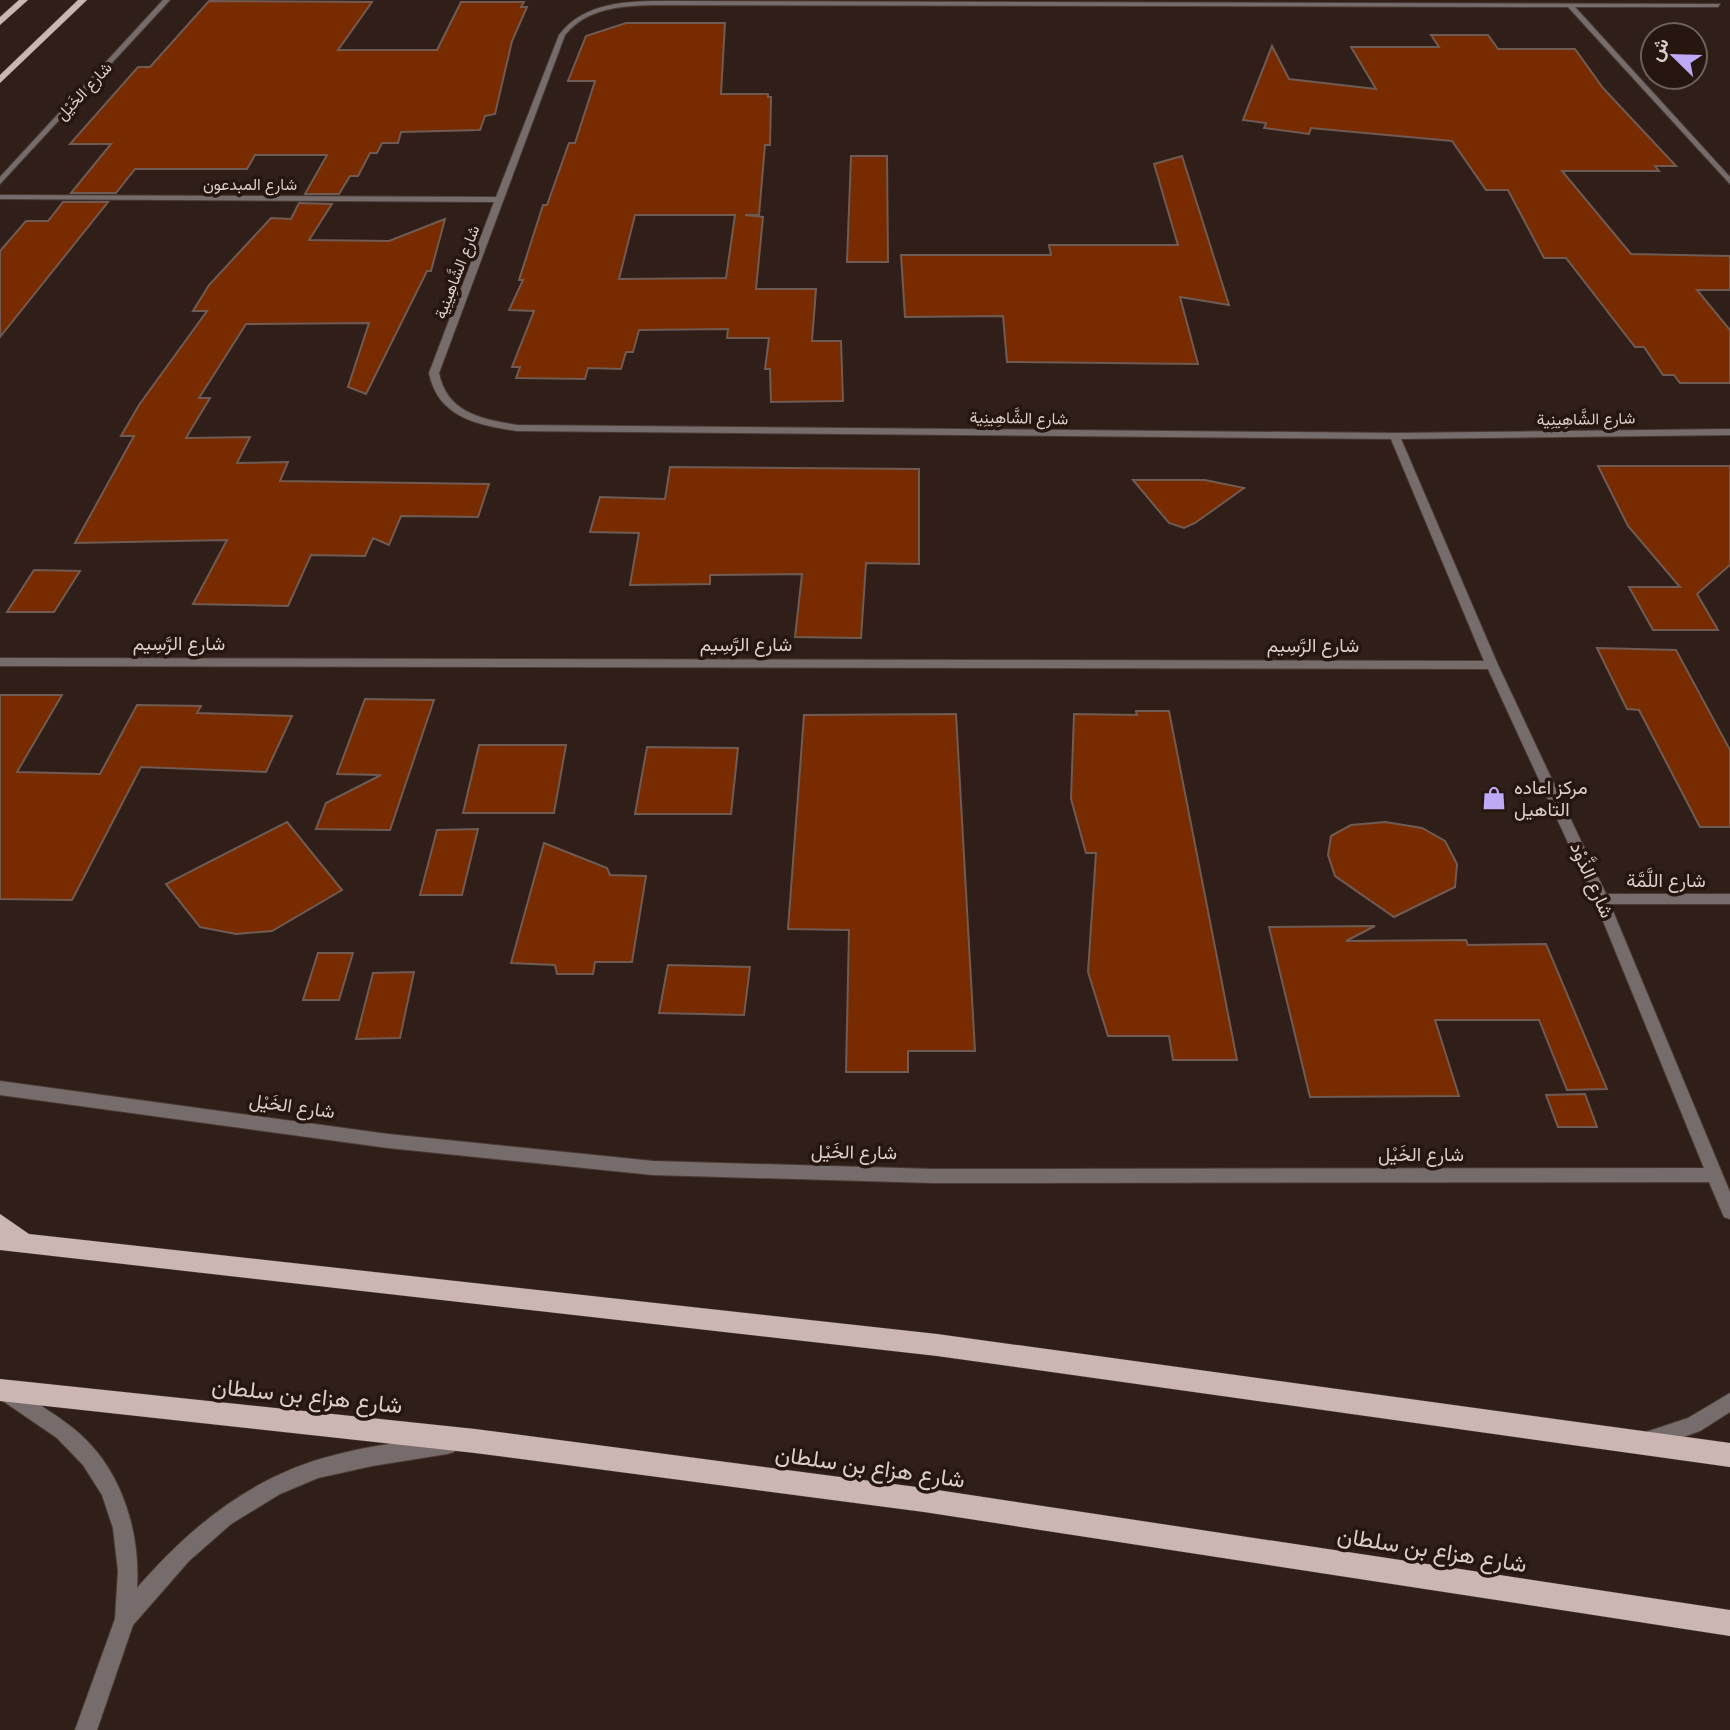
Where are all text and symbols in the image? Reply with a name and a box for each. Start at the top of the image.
north arrow [1639,21,1709,91]
text: ش [1644,34,1674,65]
street label: شارع الخَيْل [52,58,117,125]
street label: شارع المبدعون [203,175,297,196]
street label: شارع الشَّاهِينِية [429,222,485,322]
street label: شارع الشَّاهِينِية [969,406,1069,430]
street label: شارع الشَّاهِينِية [1536,407,1636,431]
street label: شارع الرَّسِيم [133,632,225,656]
street label: شارع الرَّسِيم [700,633,792,657]
street label: شارع الرَّسِيم [1267,634,1359,658]
place label: مركز اعاده التاهيل [1514,776,1588,821]
shop icon: مركز اعاده التاهيل [1480,784,1508,812]
street label: شارع الذَّوْد [1564,838,1621,922]
street label: شارع اللَّمَّة [1626,867,1706,893]
street label: شارع الخَيْل [248,1089,336,1124]
street label: شارع الخَيْل [811,1140,897,1165]
street label: شارع الخَيْل [1378,1143,1464,1167]
street label: شارع هزاع بن سلطان [210,1373,404,1421]
street label: شارع هزاع بن سلطان [773,1440,967,1496]
street label: شارع هزاع بن سلطان [1335,1522,1529,1580]

